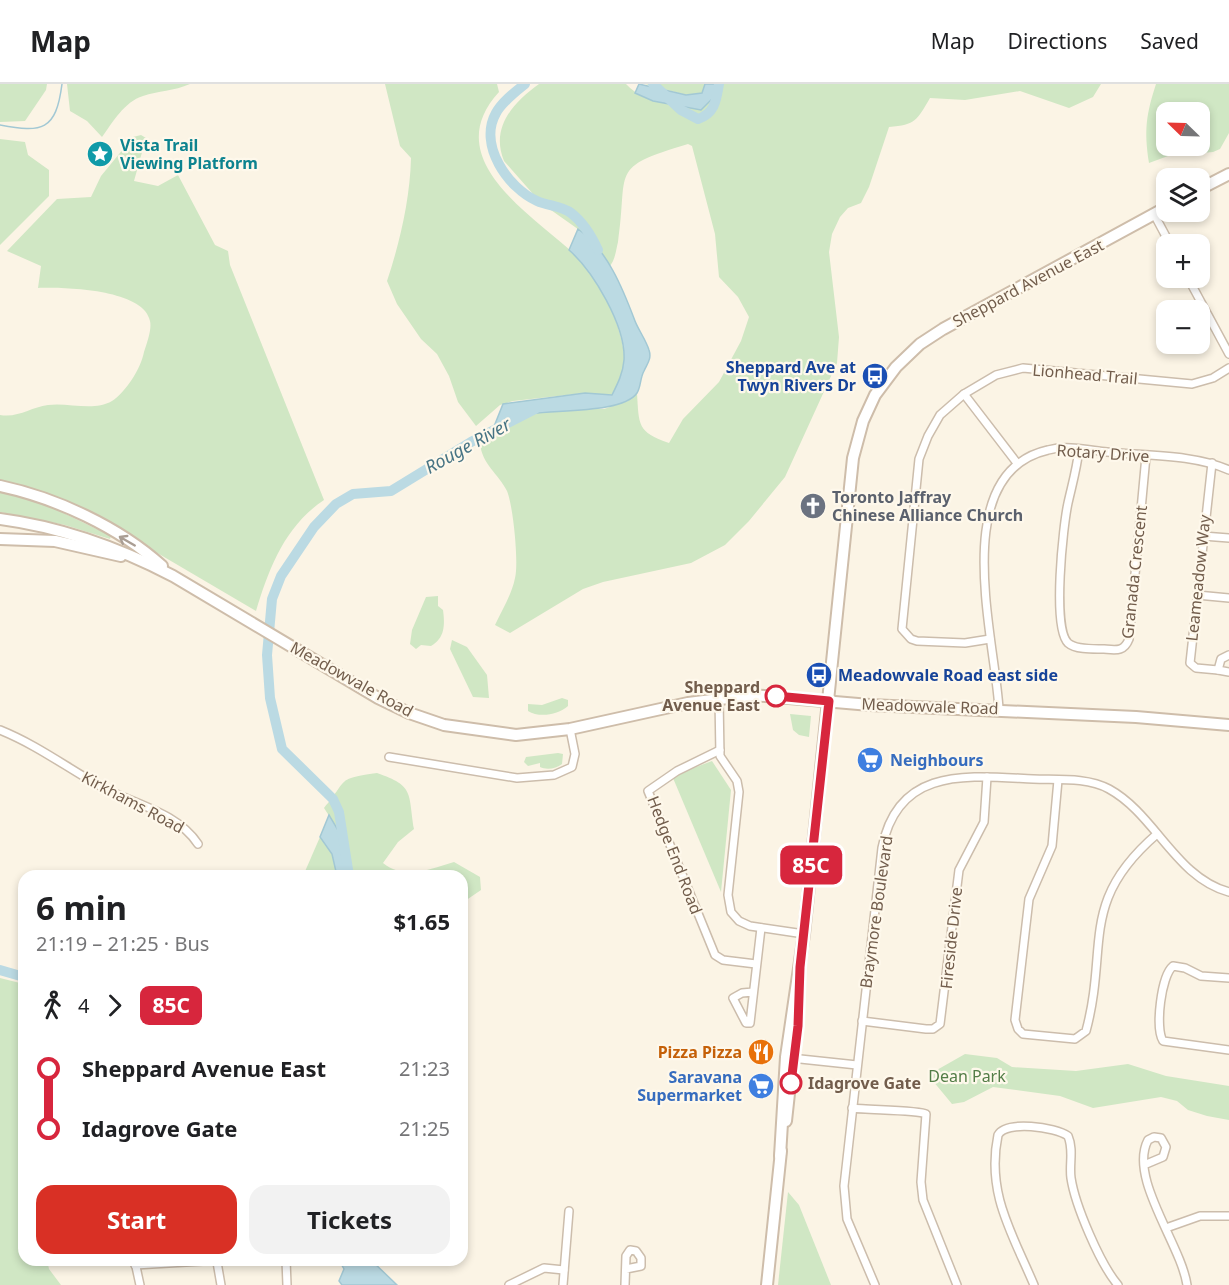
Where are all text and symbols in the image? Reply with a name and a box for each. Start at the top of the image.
text: Map [30,22,91,60]
text: Map [931,27,975,55]
text: Directions [1008,27,1107,55]
text: Saved [1140,27,1199,55]
north arrow [1156,102,1210,156]
map controls [1156,102,1210,354]
place label: Vista Trail Viewing Platform [120,134,258,174]
place icon: Vista Trail Viewing Platform [85,139,115,169]
button: layers [1156,168,1210,222]
street label: Sheppard Avenue East [949,234,1108,332]
button: + [1156,234,1210,288]
button: − [1156,300,1210,354]
place label: Sheppard Ave at Twyn Rivers Dr [726,356,856,396]
street label: Lionhead Trail [1031,358,1139,390]
bus stop icon: Sheppard Ave at Twyn Rivers Dr [860,361,890,391]
water label: Rouge River [420,411,515,479]
street label: Rotary Drive [1056,439,1150,467]
place label: Toronto Jaffray Chinese Alliance Church [832,486,1023,526]
church icon: Toronto Jaffray Chinese Alliance Church [798,491,828,521]
street label: Granada Crescent [1116,504,1152,640]
street label: Leameadow Way [1180,513,1216,642]
one-way arrow [119,534,136,546]
street label: Meadowvale Road [287,636,417,722]
bus stop icon: Meadowvale Road east side [804,660,834,690]
place label: Meadowvale Road east side [838,664,1058,686]
place label: Sheppard Avenue East [662,676,760,716]
marker: Sheppard Avenue East [765,685,787,707]
street label: Meadowvale Road [861,693,999,719]
supermarket icon: Neighbours [855,745,885,775]
place label: Neighbours [890,749,984,771]
street label: Kirkhams Road [78,766,188,838]
street label: Hedge End Road [642,793,708,917]
street label: Braymore Boulevard [854,834,898,990]
line badge: 85C [776,846,846,884]
text: 85C [792,851,830,879]
text: 6 min [36,885,127,930]
street label: Fireside Drive [935,886,967,990]
text: $1.65 [393,906,450,936]
text: 21:19 – 21:25 · Bus [36,930,209,957]
icon: walk [36,989,69,1022]
icon: forward [98,989,131,1022]
text: 85C [152,991,190,1019]
text: 4 [78,992,89,1019]
restaurant icon: Pizza Pizza [746,1037,776,1067]
place label: Pizza Pizza [658,1041,742,1063]
text: Sheppard Avenue East [82,1053,326,1083]
text: 21:23 [399,1055,450,1082]
park label: Dean Park [928,1065,1006,1087]
place label: Saravana Supermarket [637,1066,742,1106]
supermarket icon: Saravana Supermarket [746,1071,776,1101]
marker: Idagrove Gate [780,1072,802,1094]
place label: Idagrove Gate [808,1072,921,1094]
text: Idagrove Gate [82,1113,237,1143]
text: 21:25 [399,1115,450,1142]
button: Start [36,1185,237,1254]
button: Tickets [249,1185,450,1254]

